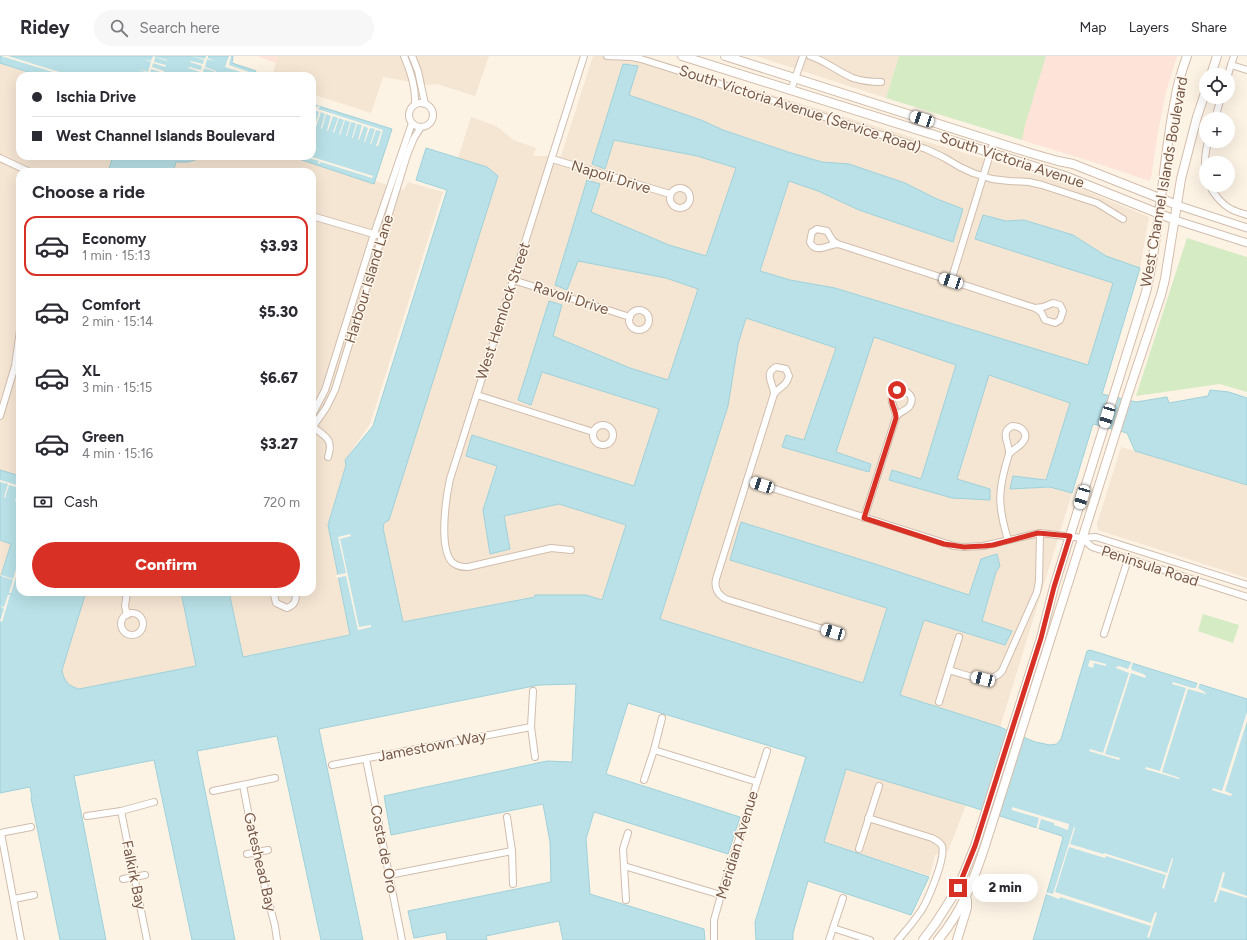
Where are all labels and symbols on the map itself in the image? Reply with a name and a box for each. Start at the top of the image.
street label: South Victoria Avenue (Service Road) [677,61,923,157]
street label: West Channel Islands Boulevard [1137,75,1191,289]
car [909,110,935,128]
street label: South Victoria Avenue [937,128,1087,192]
street label: Napoli Drive [569,156,653,198]
street label: Harbour Island Lane [341,213,397,345]
street label: West Hemlock Street [472,240,534,382]
car [938,272,964,290]
street label: Ravoli Drive [531,277,611,319]
route start [888,381,906,399]
car [1098,403,1116,429]
car [749,476,775,494]
car [1073,484,1091,510]
street label: Peninsula Road [1099,542,1201,590]
car [820,623,846,641]
car [970,670,996,688]
street label: Jamestown Way [376,727,488,765]
street label: Meridian Avenue [712,789,762,901]
street label: Costa de Oro [367,803,401,895]
street label: Gateshead Bay [240,811,280,913]
street label: Falkirk Bay [118,839,150,911]
callout: 2 min [972,874,1038,902]
route end [949,879,967,897]

